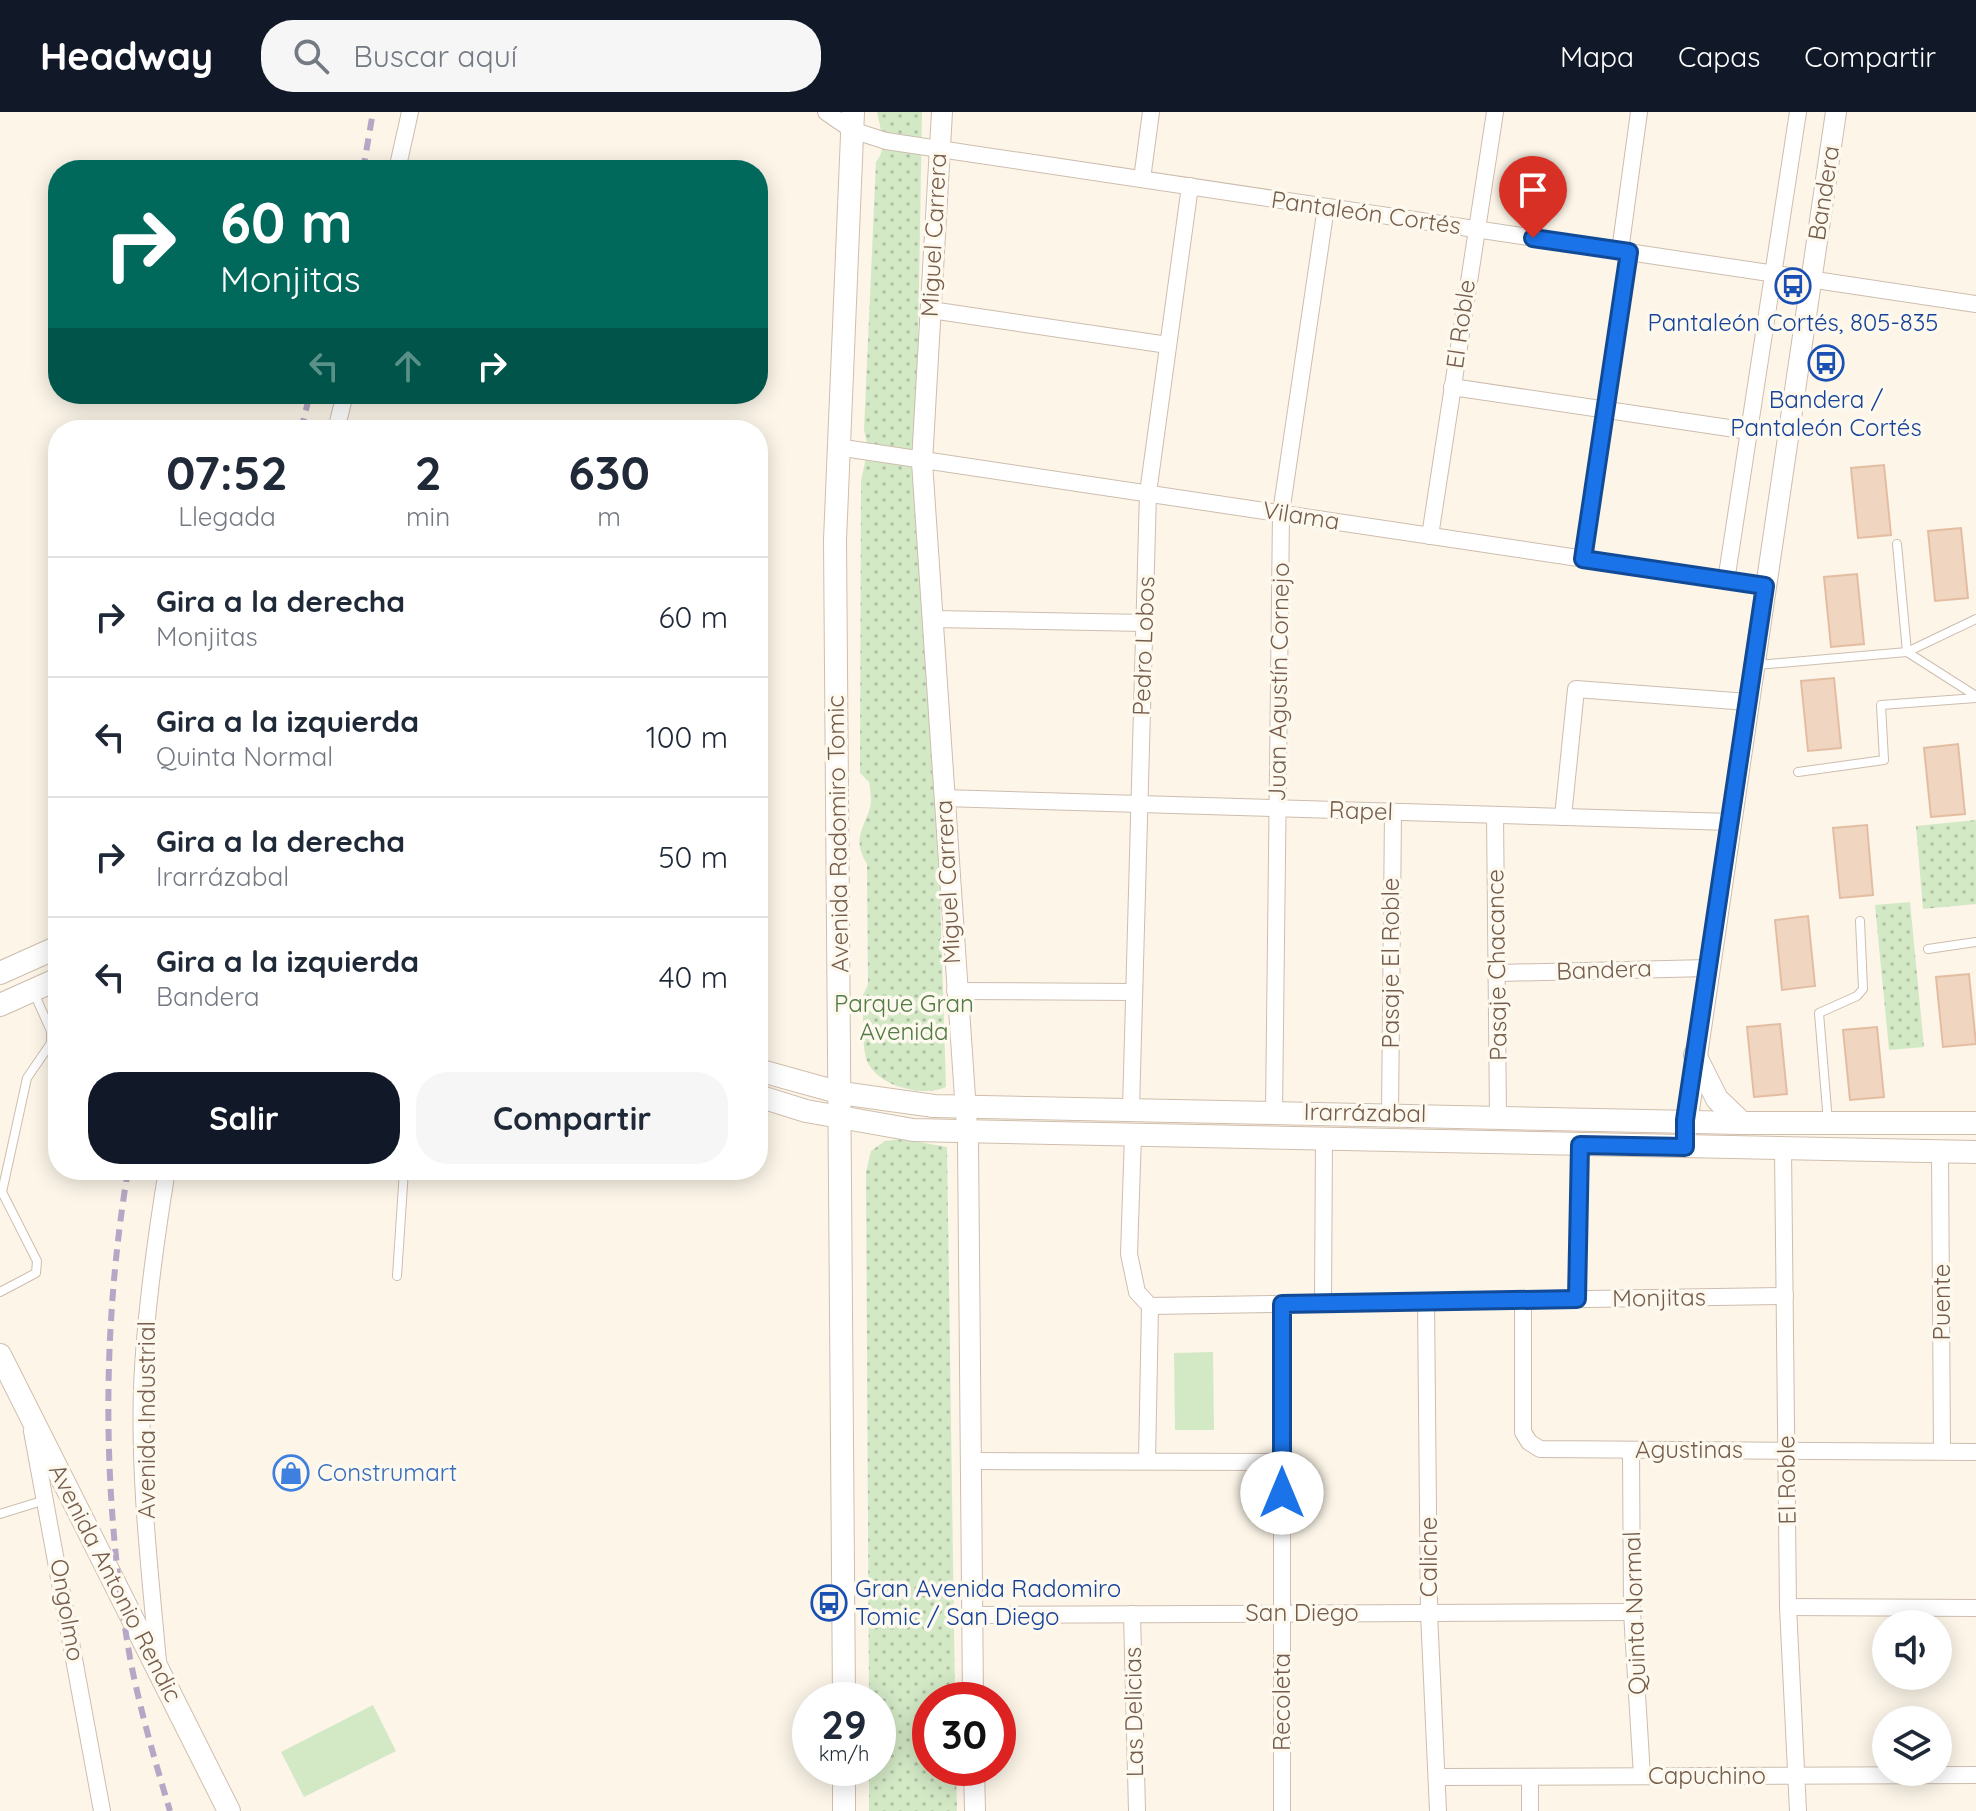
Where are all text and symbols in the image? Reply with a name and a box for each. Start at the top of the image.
search box [261,20,821,92]
text: Headway [40,32,213,80]
icon: search [289,34,333,78]
text: Buscar aquí [353,37,517,75]
text: Mapa [1560,39,1634,74]
text: Capas [1678,39,1760,74]
text: Compartir [1804,39,1936,74]
street label: Bandera [1801,143,1845,242]
street label: Miguel Carrera [914,152,952,318]
pin [1499,156,1567,238]
icon: arrive [1511,168,1555,212]
street label: Pantaleón Cortés [1269,184,1463,240]
text: 60 m [220,187,353,257]
icon: right [88,192,192,296]
text: Monjitas [220,256,361,301]
bus stop icon: Pantaleón Cortés, 805-835 [1774,267,1812,305]
street label: El Roble [1439,277,1481,370]
place label: Pantaleón Cortés, 805-835 [1648,307,1938,337]
icon: left [302,344,346,388]
icon: ahead [386,344,430,388]
icon: right [470,344,514,388]
bus stop icon: Bandera / Pantaleón Cortés [1807,344,1845,382]
place label: Bandera / Pantaleón Cortés [1730,384,1922,442]
text: 07:52 [166,442,288,502]
text: 2 [414,442,442,502]
text: 630 [568,442,650,502]
street label: Vilama [1260,494,1342,536]
text: Llegada [178,500,276,533]
text: min [406,500,450,533]
text: m [597,500,621,533]
street label: Juan Agustín Cornejo [1261,562,1295,802]
street label: Pedro Lobos [1126,576,1160,716]
text: Gira a la derecha [156,582,405,620]
icon: right [88,595,132,639]
text: 60 m [658,598,728,636]
text: Monjitas [156,620,258,653]
street label: Avenida Radomiro Tomic [820,695,854,973]
text: Gira a la izquierda [156,702,419,740]
icon: left [88,715,132,759]
text: 100 m [646,718,728,756]
text: Quinta Normal [156,740,333,773]
street label: Rapel [1328,794,1394,826]
street label: Miguel Carrera [928,799,966,965]
text: Gira a la derecha [156,822,405,860]
icon: right [88,835,132,879]
text: 50 m [658,838,728,876]
text: Irarrázabal [156,860,289,893]
street label: Pasaje Chacance [1479,869,1513,1061]
street label: Pasaje El Roble [1375,878,1405,1048]
text: Gira a la izquierda [156,942,419,980]
street label: Bandera [1556,952,1652,986]
icon: left [88,955,132,999]
text: 40 m [659,958,728,996]
text: Bandera [156,980,260,1013]
park label: Parque Gran Avenida [834,988,974,1046]
button: Salir [88,1072,400,1164]
button: Compartir [416,1072,728,1164]
street label: Irarrázabal [1303,1096,1427,1128]
street label: Puente [1926,1264,1956,1340]
street label: Monjitas [1612,1281,1706,1313]
street label: Avenida Industrial [131,1321,161,1519]
street label: Agustinas [1635,1434,1743,1464]
street label: El Roble [1770,1435,1802,1525]
position arrow [1240,1451,1324,1535]
shop icon: Construmart [272,1454,310,1492]
place label: Construmart [317,1457,457,1487]
street label: Avenida Antonio Rendic [43,1459,189,1707]
street label: Caliche [1413,1517,1443,1597]
street label: Quinta Normal [1616,1531,1652,1695]
street label: Ongolmo [44,1556,92,1663]
place label: Gran Avenida Radomiro Tomic / San Diego [855,1573,1121,1631]
bus stop icon: Gran Avenida Radomiro Tomic / San Diego [810,1584,848,1622]
street label: San Diego [1245,1597,1359,1627]
map controls [1872,1610,1952,1786]
button: sound [1872,1610,1952,1690]
street label: Las Delicias [1117,1647,1149,1777]
street label: Recoleta [1266,1653,1296,1751]
speed limit sign: 30 [912,1682,1016,1786]
text: 29 [821,1699,867,1749]
button: layers [1872,1706,1952,1786]
text: km/h [819,1741,869,1766]
street label: Capuchino [1648,1760,1766,1790]

